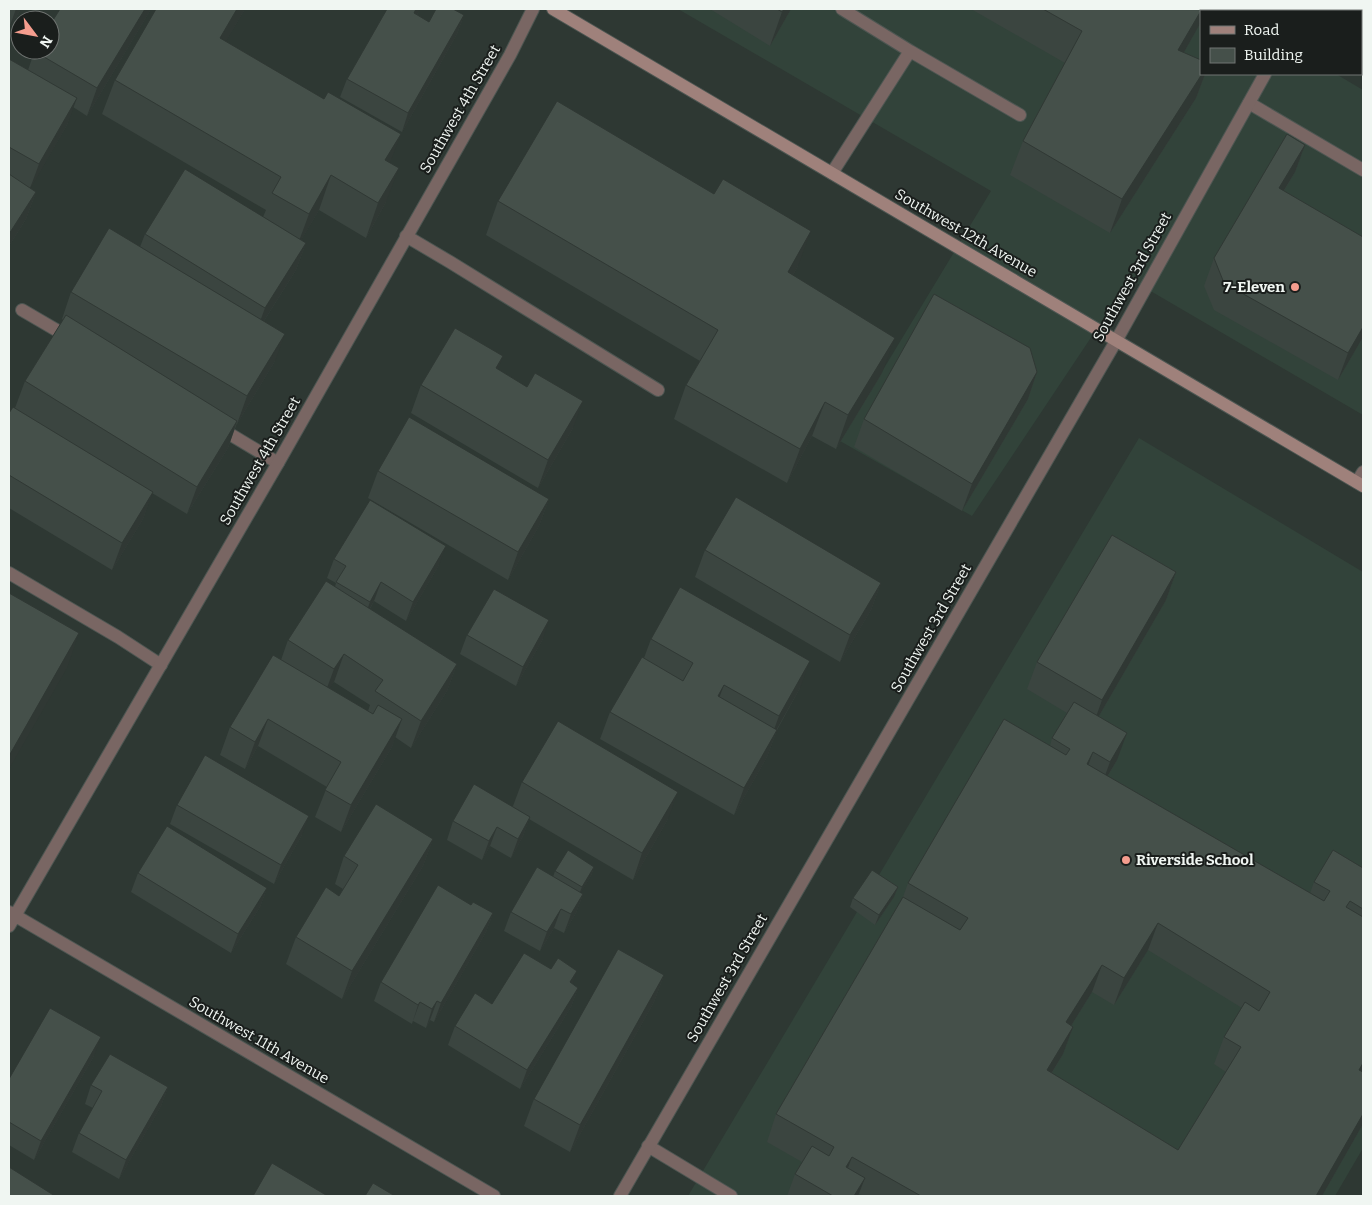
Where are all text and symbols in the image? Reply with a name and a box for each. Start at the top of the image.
north arrow [10,10,60,60]
legend [1200,10,1362,75]
text: Road [1244,21,1279,39]
text: N [35,33,56,51]
street label: Southwest 4th Street [416,41,504,176]
text: Building [1244,46,1303,64]
street label: Southwest 12th Avenue [892,185,1040,281]
street label: Southwest 3rd Street [1089,209,1175,345]
place label: 7-Eleven [1223,278,1285,296]
marker: 7-Eleven [1289,281,1301,293]
street label: Southwest 4th Street [216,393,304,528]
street label: Southwest 3rd Street [887,560,975,695]
place label: Riverside School [1136,851,1254,869]
marker: Riverside School [1120,854,1132,866]
street label: Southwest 3rd Street [683,910,771,1045]
street label: Southwest 11th Avenue [186,992,332,1088]

